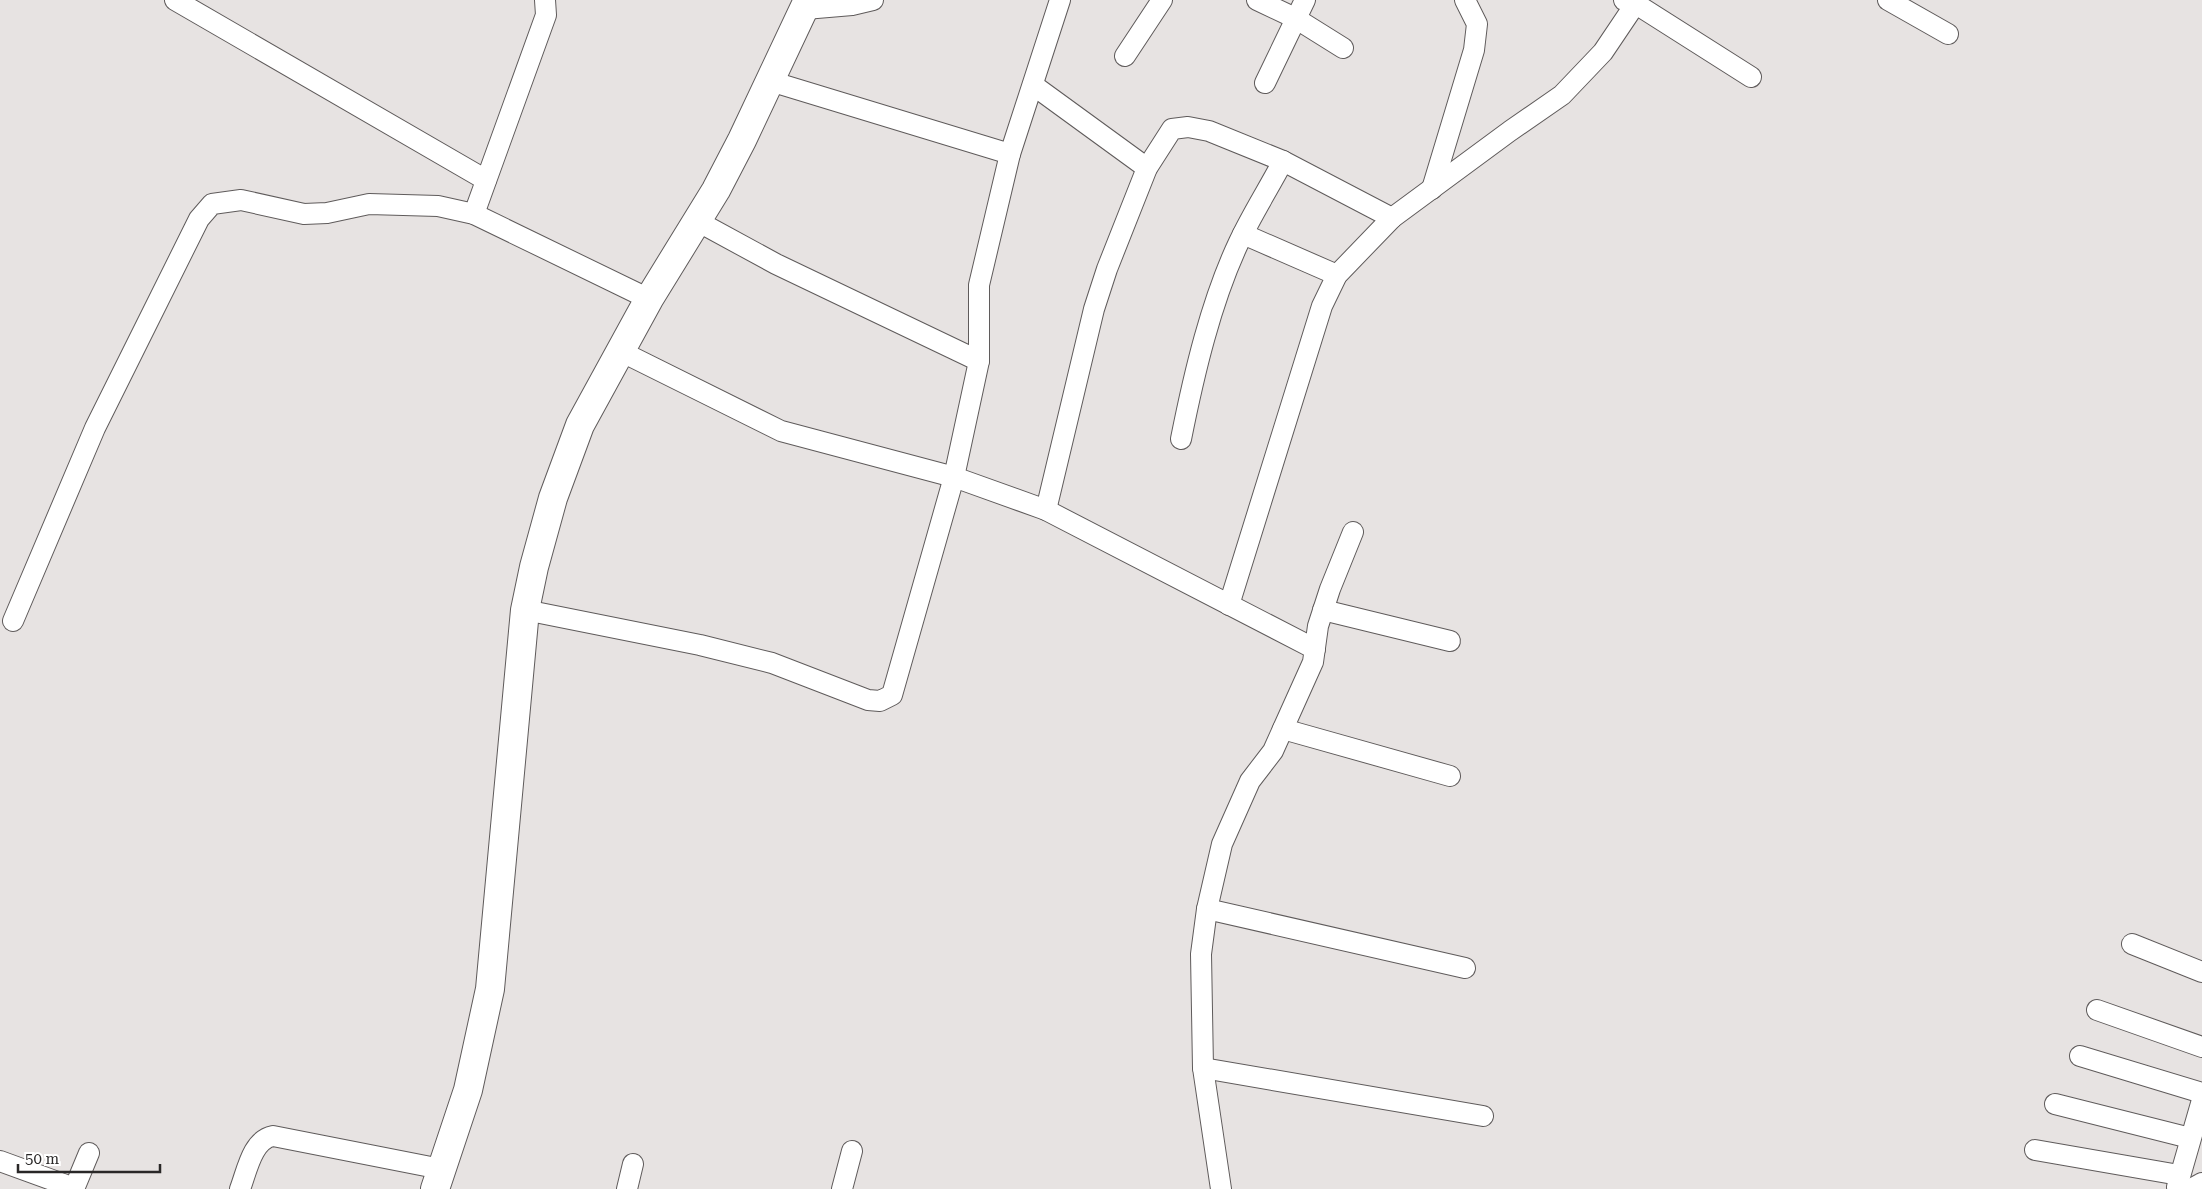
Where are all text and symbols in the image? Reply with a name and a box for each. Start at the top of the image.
scale bar [18,1142,160,1174]
text: 50 m [25,1150,60,1168]

